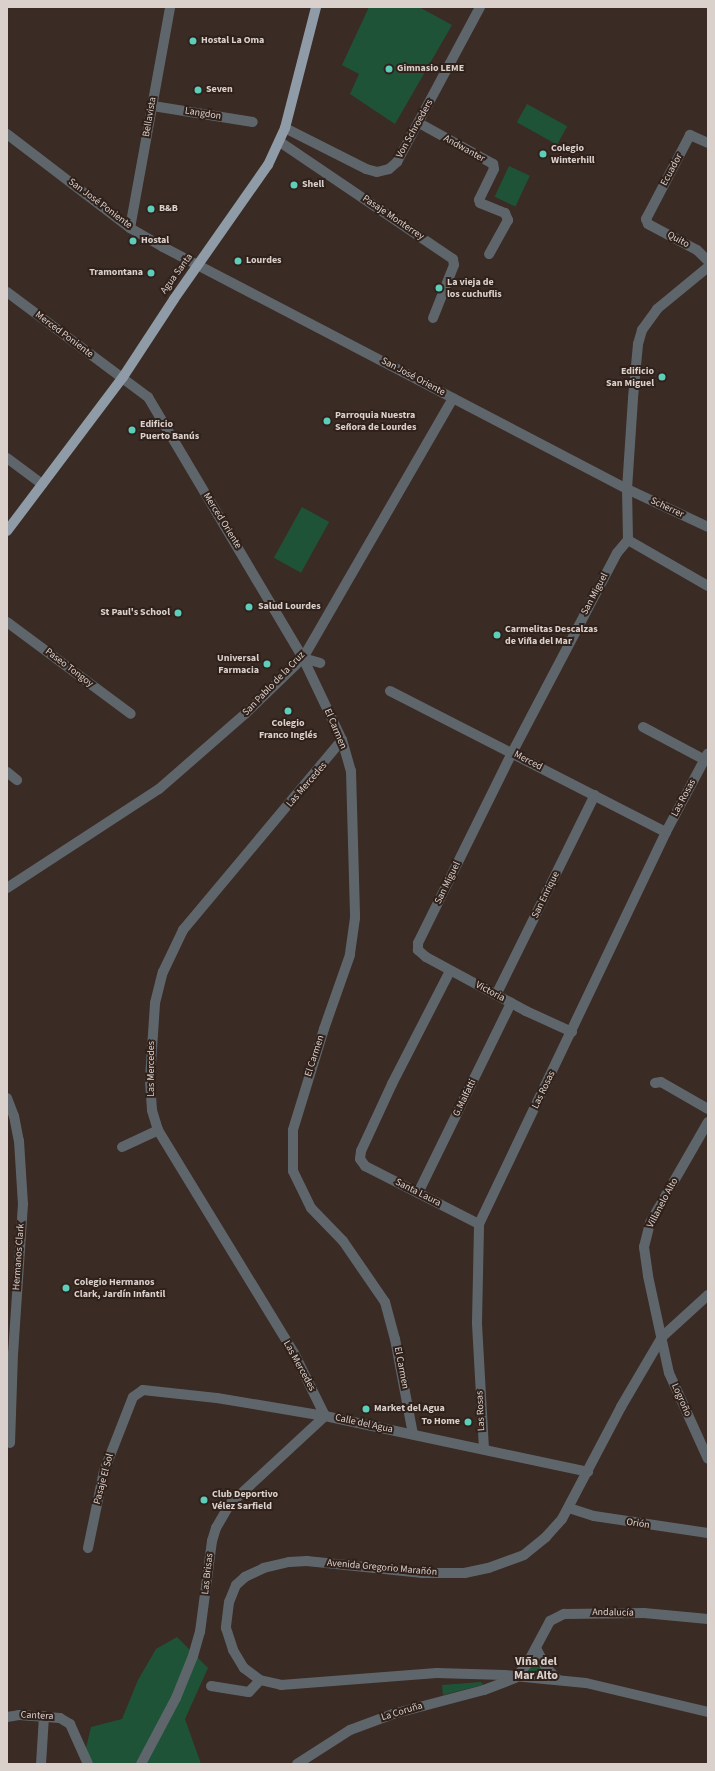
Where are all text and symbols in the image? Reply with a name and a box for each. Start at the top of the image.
place label: Hostal La Oma [201,35,264,47]
marker: Hostal La Oma [188,36,198,46]
place label: Gimnasio LEME [397,63,464,75]
marker: Gimnasio LEME [384,64,394,74]
place label: Seven [206,84,233,96]
marker: Seven [193,85,203,95]
street label: Bellavista [141,96,159,138]
street label: Von Schroeders [394,98,436,160]
street label: Langdon [184,105,222,123]
street label: Andwanter [441,133,487,165]
place label: Colegio Winterhill [551,142,595,166]
marker: Colegio Winterhill [538,149,548,159]
street label: Ecuador [659,152,685,188]
street label: San José Poniente [66,176,134,232]
place label: Shell [302,179,324,191]
marker: Shell [289,180,299,190]
street label: Pasaje Monterrey [360,193,426,243]
place label: B&B [159,203,178,215]
marker: B&B [146,204,156,214]
street label: Quito [665,229,691,251]
place label: Hostal [141,235,169,247]
marker: Hostal [128,236,138,246]
street label: Agua Santa [158,251,196,297]
place label: Lourdes [246,255,281,267]
marker: Lourdes [233,256,243,266]
place label: Tramontana [89,267,143,279]
marker: Tramontana [146,268,156,278]
place label: La vieja de los cuchuflis [447,276,502,300]
marker: La vieja de los cuchuflis [434,283,444,293]
street label: Merced Poniente [32,309,96,361]
street label: San José Oriente [379,355,447,399]
place label: Edificio San Miguel [606,365,654,388]
marker: Edificio San Miguel [657,372,667,382]
place label: Parroquia Nuestra Señora de Lourdes [335,409,416,432]
marker: Parroquia Nuestra Señora de Lourdes [322,416,332,426]
place label: Edificio Puerto Banús [140,418,199,442]
marker: Edificio Puerto Banús [127,425,137,435]
street label: Merced Oriente [200,491,244,551]
street label: Scherrer [648,495,686,521]
street label: San Miguel [579,571,611,617]
marker: Salud Lourdes [243,601,255,613]
place label: Salud Lourdes [258,601,321,613]
place label: St Paul's School [100,607,170,619]
marker: St Paul's School [173,608,183,618]
place label: Carmelitas Descalzas de Viña del Mar [505,623,598,646]
marker: Carmelitas Descalzas de Viña del Mar [492,630,502,640]
street label: Paseo Tongoy [42,646,96,690]
street label: San Pablo de la Cruz [240,649,308,719]
place label: Universal Farmacia [217,652,259,676]
marker: Universal Farmacia [262,659,272,669]
marker: Colegio Franco Inglés [283,706,293,716]
street label: El Carmen [321,707,349,751]
place label: Colegio Franco Inglés [259,717,317,740]
street label: Merced [512,749,544,773]
street label: Las Mercedes [284,760,330,810]
street label: Las Rosas [669,777,699,819]
street label: San Miguel [433,860,463,906]
street label: San Enrique [530,870,562,920]
street label: Victoria [473,979,507,1005]
street label: El Carmen [303,1034,327,1078]
street label: Las Mercedes [146,1041,158,1097]
street label: Las Rosas [530,1069,558,1111]
street label: G.Malfatti [451,1077,479,1119]
street label: Santa Laura [393,1176,443,1210]
street label: Villanelo Alto [645,1176,681,1230]
street label: Hermanos Clark [11,1223,27,1291]
place label: Colegio Hermanos Clark, Jardín Infantil [74,1276,165,1300]
marker: Colegio Hermanos Clark, Jardín Infantil [61,1283,71,1293]
street label: Las Mercedes [280,1339,318,1393]
street label: El Carmen [391,1346,411,1390]
street label: Logroño [668,1382,694,1418]
street label: Las Rosas [474,1390,488,1432]
place label: Market del Agua [374,1403,445,1415]
marker: Market del Agua [361,1404,371,1414]
street label: Calle del Agua [334,1412,394,1436]
place label: To Home [422,1416,460,1428]
marker: To Home [463,1417,473,1427]
street label: Pasaje El Sol [91,1452,117,1506]
place label: Club Deportivo Vélez Sarfield [212,1488,278,1512]
marker: Club Deportivo Vélez Sarfield [199,1495,209,1505]
street label: Orión [625,1516,651,1532]
street label: Las Brisas [200,1553,216,1595]
street label: Avenida Gregorio Marañón [326,1557,438,1579]
street label: Andalucía [592,1607,634,1619]
district label: Viña del Mar Alto [514,1655,558,1683]
street label: La Coruña [380,1700,424,1724]
street label: Cantera [20,1709,54,1723]

